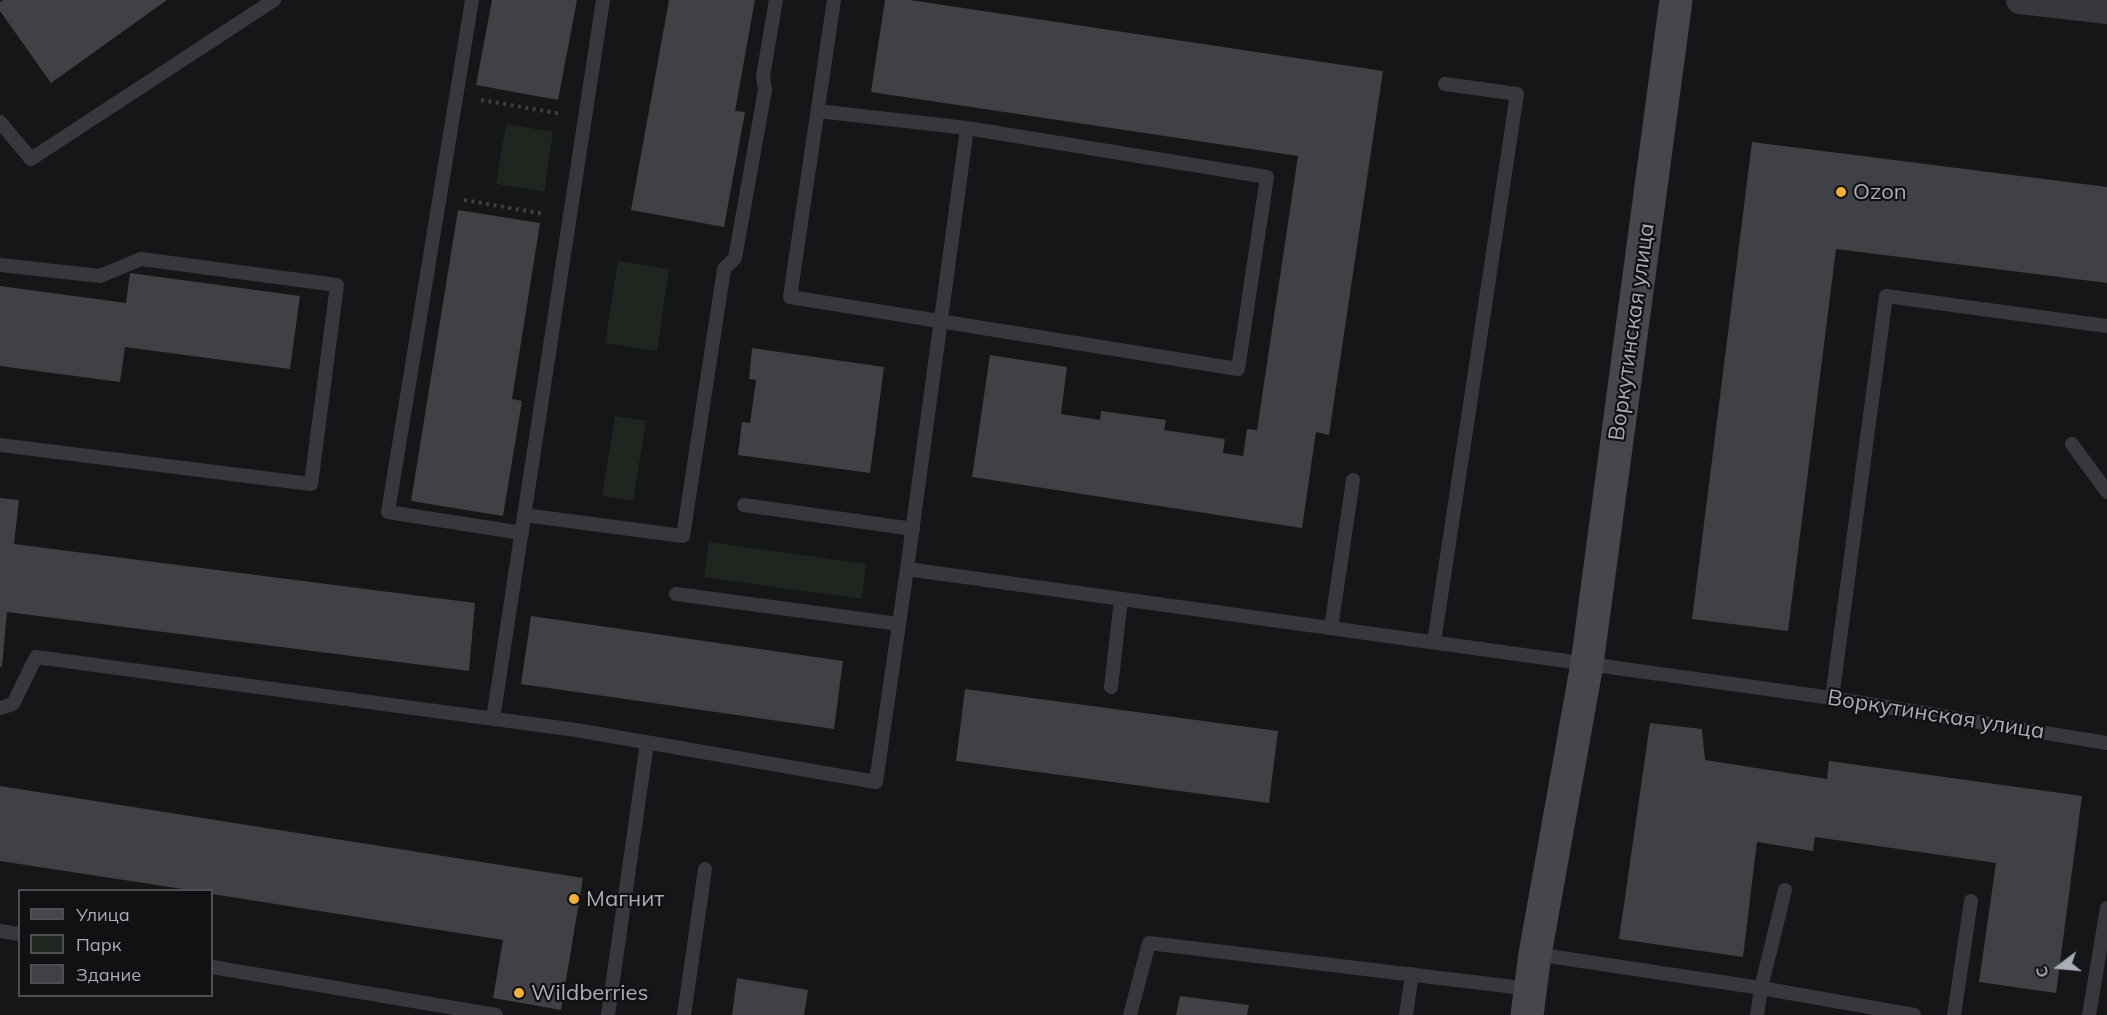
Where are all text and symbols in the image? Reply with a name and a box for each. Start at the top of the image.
place label: Ozon [1853,179,1907,205]
marker: Ozon [1834,185,1848,199]
street label: Воркутинская улица [1604,221,1660,443]
street label: Воркутинская улица [1826,685,2046,745]
place label: Магнит [586,886,664,912]
legend [18,889,213,997]
marker: Магнит [567,892,581,906]
text: Улица [76,903,130,926]
text: Парк [76,933,121,956]
north arrow [2029,937,2089,997]
text: Здание [76,963,141,986]
text: С [2031,964,2053,980]
place label: Wildberries [531,980,648,1006]
marker: Wildberries [512,986,526,1000]

